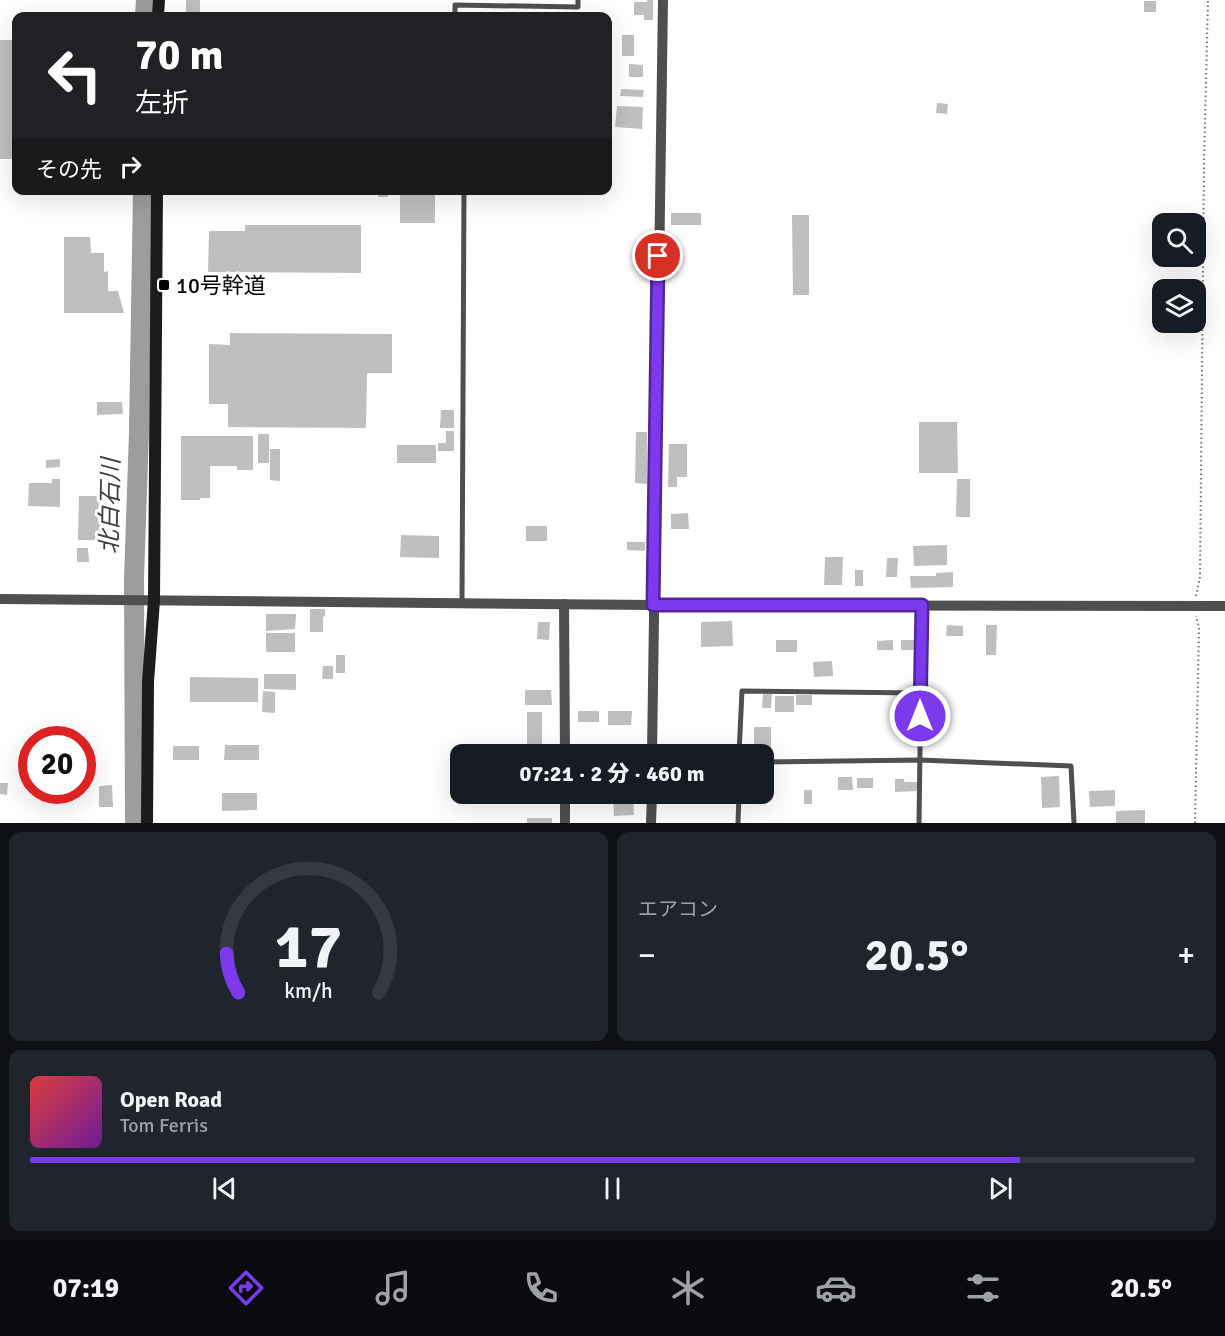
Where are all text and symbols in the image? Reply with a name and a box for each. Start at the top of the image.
text: 70 m [135,30,224,81]
icon: left [36,36,114,114]
text: 左折 [135,87,189,120]
icon: right [114,150,147,183]
text: その先 [36,156,102,183]
map controls [1152,213,1206,333]
button: search [1152,213,1206,267]
pin [632,230,683,281]
icon: arrive [641,239,674,272]
place label: 10号幹道 [176,272,266,299]
marker: 10号幹道 [157,278,171,292]
button: layers [1152,279,1206,333]
water label: 北白石川 [94,455,126,554]
position arrow [888,684,952,748]
speed limit sign: 20 [18,726,96,804]
text: 07:21 · 2 分 · 460 m [520,760,704,787]
text: エアコン [638,897,718,922]
text: 17 [275,908,342,985]
text: 20.5° [865,928,968,983]
text: − [638,935,656,976]
text: + [1177,935,1195,976]
text: km/h [284,979,333,1005]
text: Open Road [120,1086,222,1113]
text: Tom Ferris [120,1113,208,1138]
icon: previous [208,1172,241,1205]
icon: pause [596,1172,629,1205]
icon: next [984,1172,1017,1205]
icon: directions [225,1267,267,1309]
icon: music [372,1267,414,1309]
icon: phone [520,1267,562,1309]
icon: climate [667,1267,709,1309]
icon: car [815,1267,857,1309]
icon: filters [962,1267,1004,1309]
text: 07:19 [53,1272,119,1305]
text: 20.5° [1110,1272,1172,1305]

